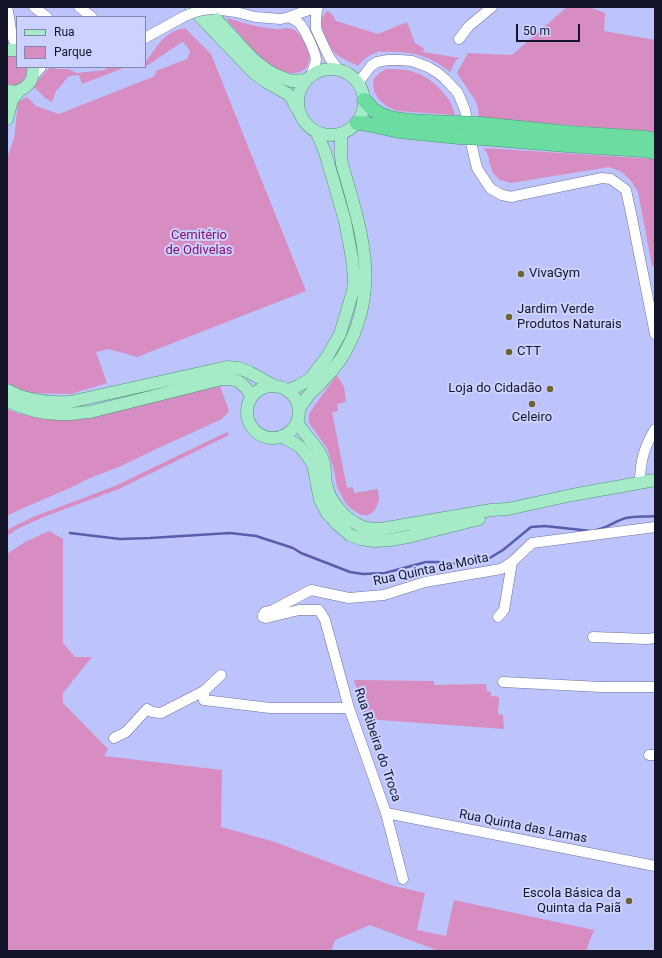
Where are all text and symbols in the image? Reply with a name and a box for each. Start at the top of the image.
legend [16,16,146,68]
scale bar [518,16,582,42]
text: 50 m [523,24,550,38]
text: Rua [54,25,75,39]
text: Parque [54,45,92,59]
park label: Cemitério de Odivelas [166,228,232,259]
place label: VivaGym [529,266,580,282]
marker: VivaGym [516,269,526,279]
place label: Jardim Verde Produtos Naturais [517,302,622,333]
marker: Jardim Verde Produtos Naturais [504,312,514,322]
place label: CTT [517,344,541,360]
marker: CTT [504,347,514,357]
place label: Loja do Cidadão [448,381,542,397]
marker: Loja do Cidadão [545,384,555,394]
marker: Celeiro [527,399,537,409]
place label: Celeiro [512,410,552,426]
street label: Rua Quinta da Moita [372,550,490,590]
street label: Rua Ribeira do Troca [350,686,404,804]
street label: Rua Quinta das Lamas [458,807,588,847]
place label: Escola Básica da Quinta da Paiã [523,886,621,917]
marker: Escola Básica da Quinta da Paiã [624,896,634,906]

